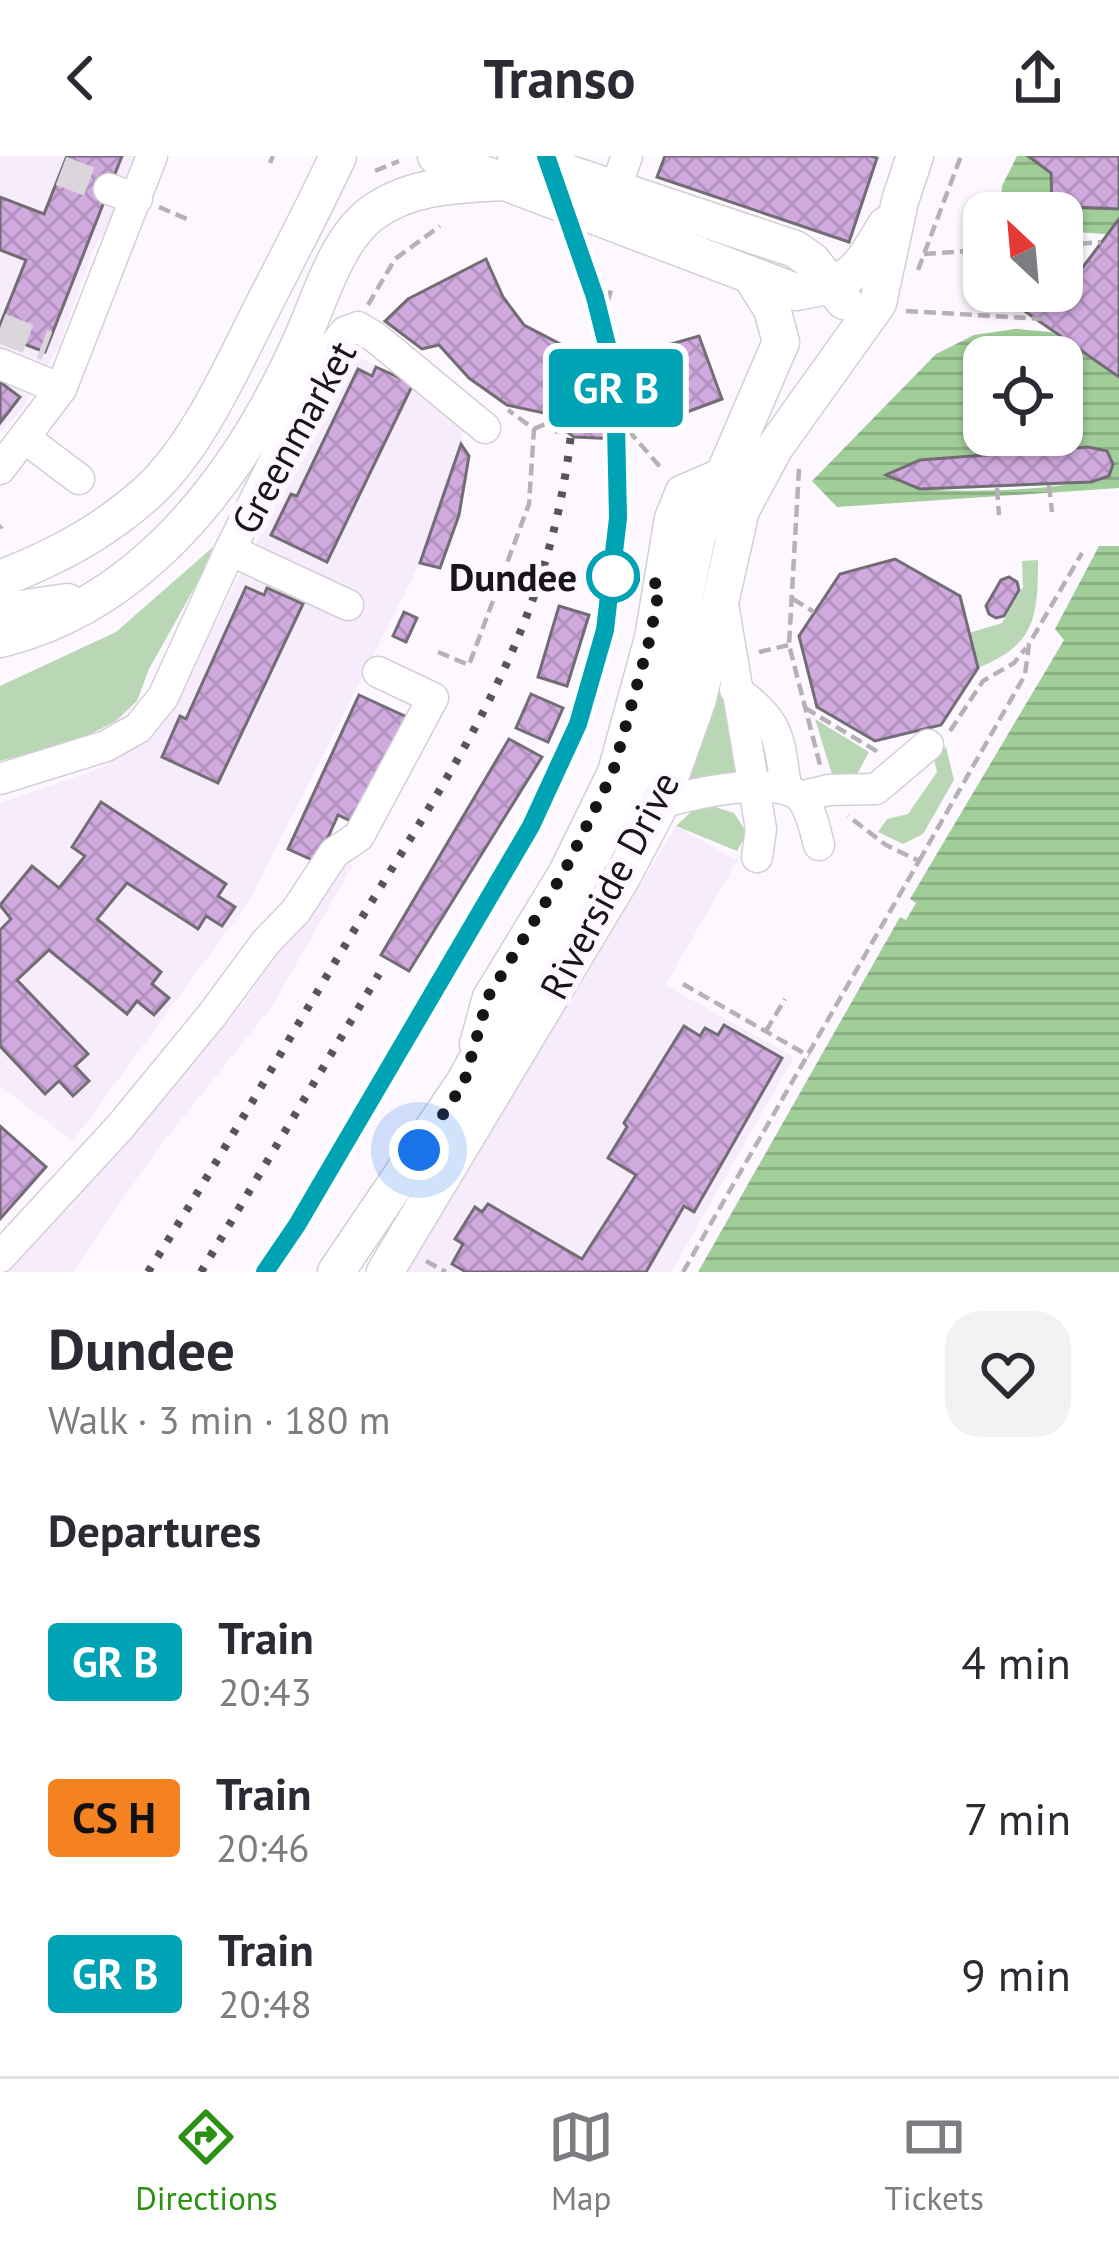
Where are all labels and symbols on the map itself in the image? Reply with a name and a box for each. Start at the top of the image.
north arrow [963,192,1083,312]
street label: Greenmarket [219,331,367,543]
line badge: GR B [532,349,700,427]
place label: Dundee [449,551,577,602]
marker: Dundee [588,551,638,601]
street label: Riverside Drive [528,762,690,1008]
your location [389,1120,449,1180]

